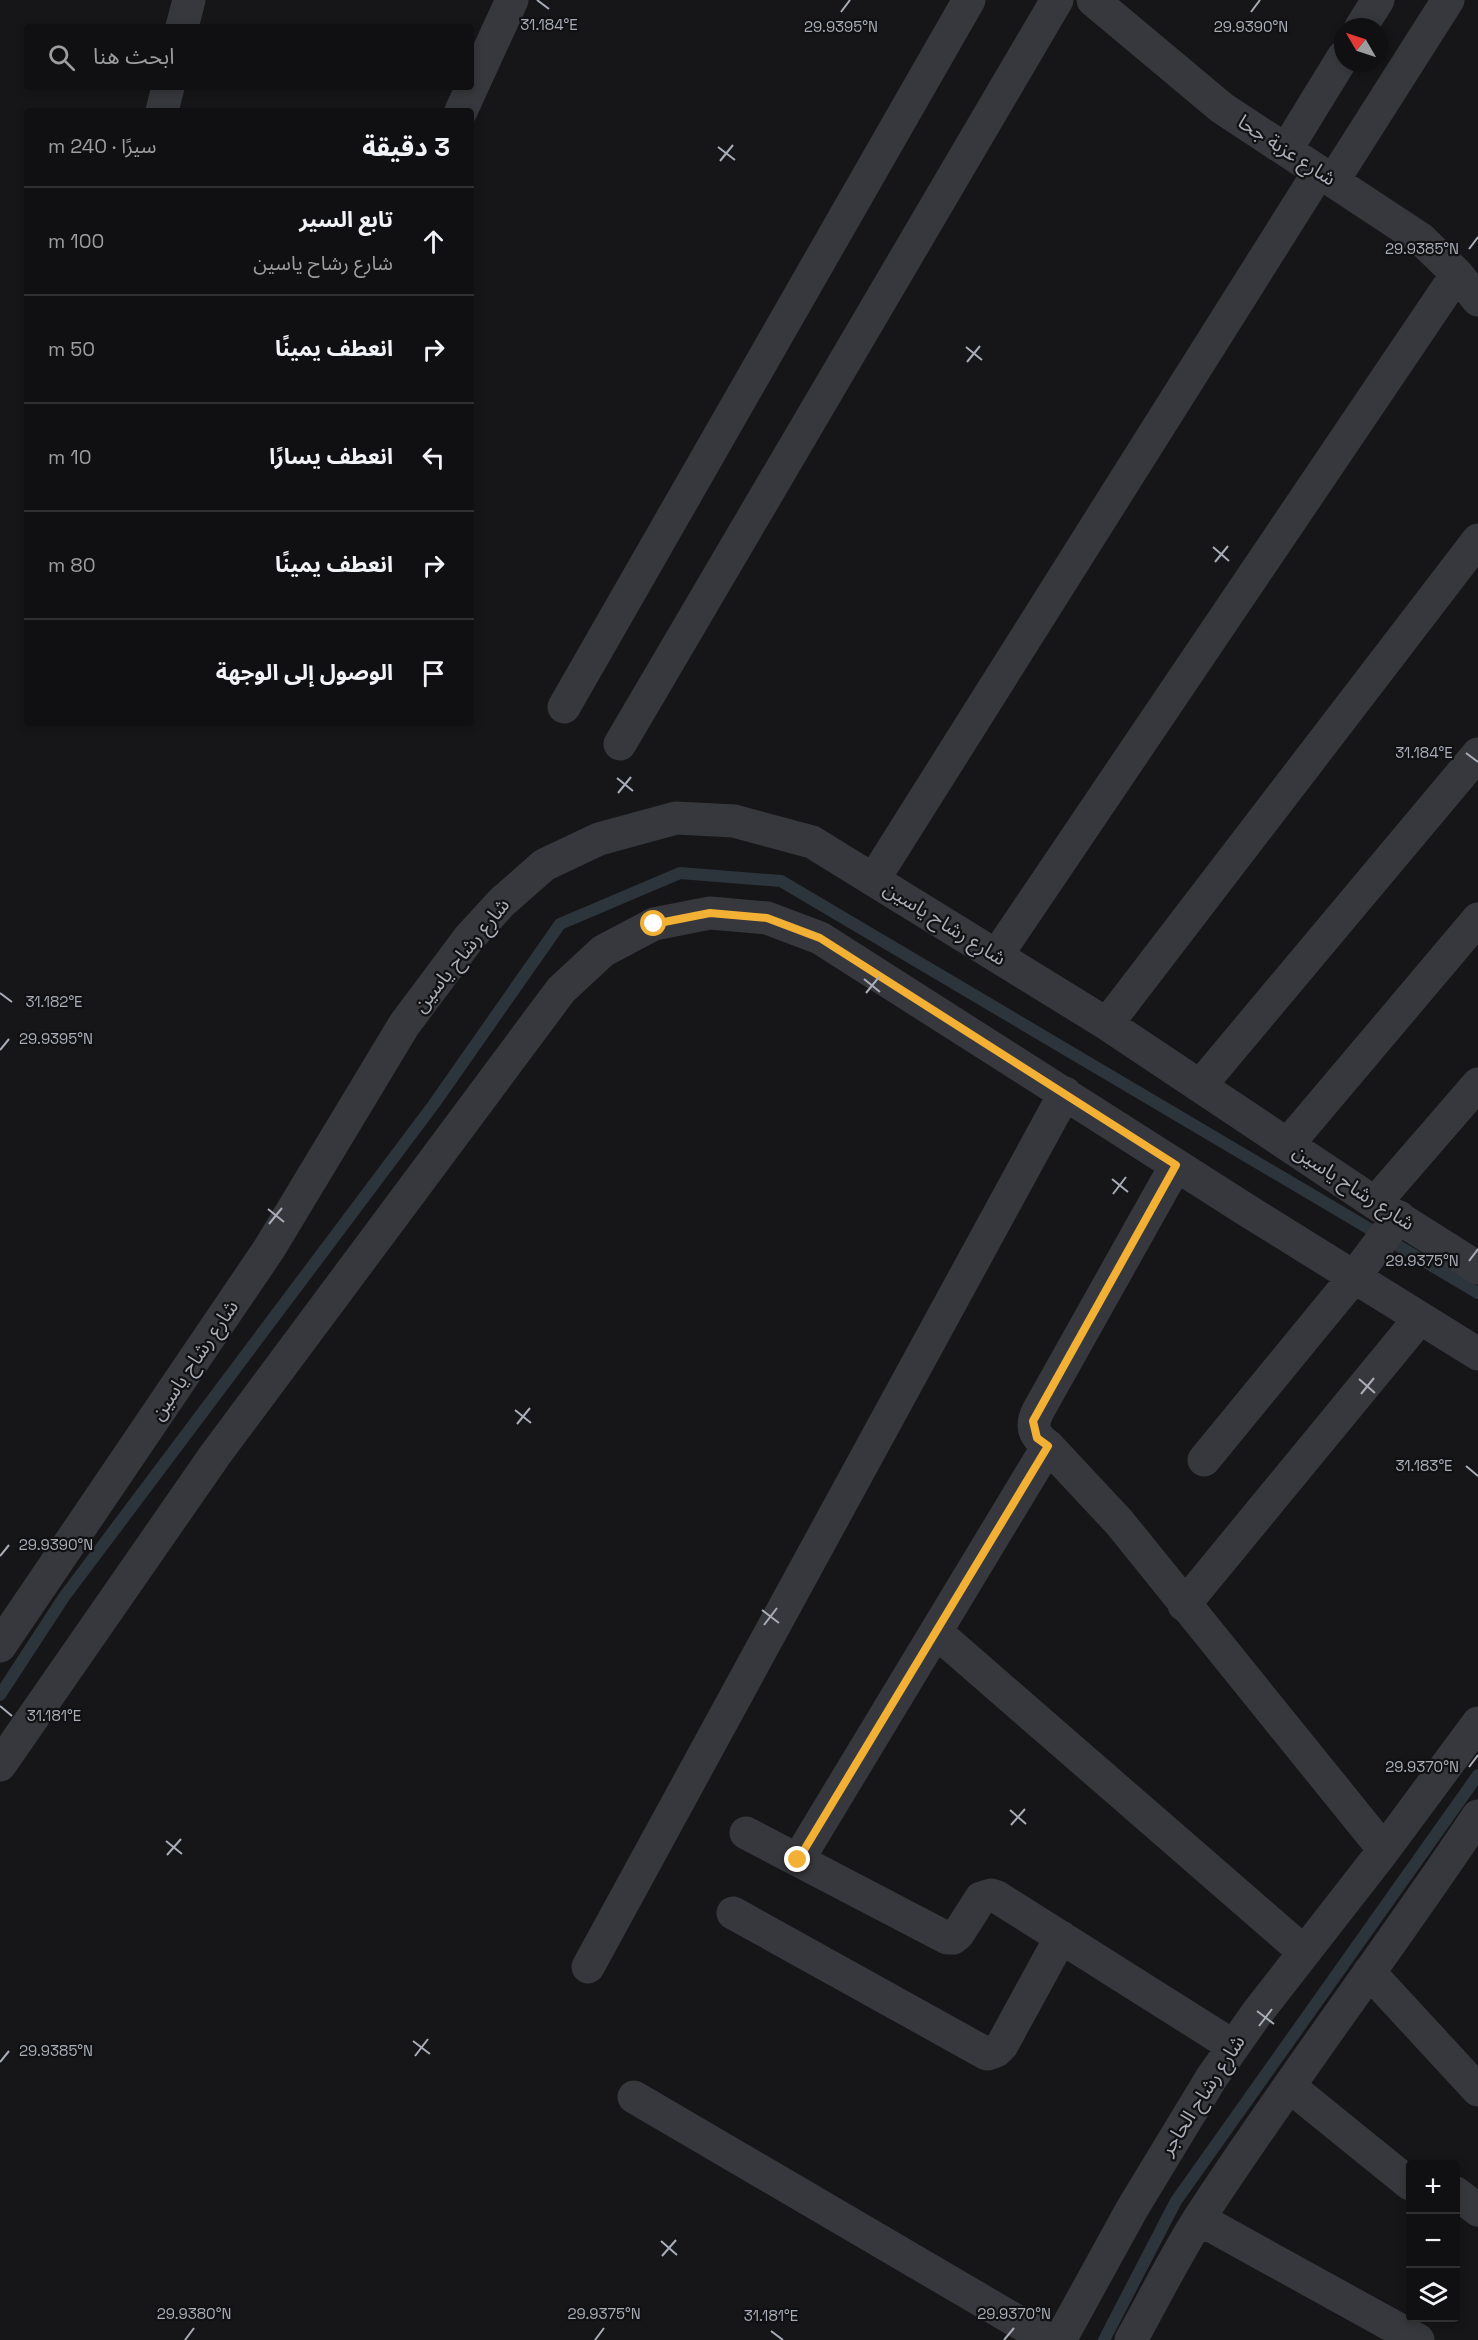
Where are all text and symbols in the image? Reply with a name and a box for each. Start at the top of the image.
text: 31.184°E [520,15,578,34]
text: 29.9395°N [804,17,878,36]
text: 29.9390°N [1214,17,1288,36]
north arrow [1334,18,1388,72]
search box [24,24,474,90]
icon: search [45,41,78,74]
text: ابحث هنا [93,42,174,70]
street label: شارع عزبة جحا [1232,109,1341,193]
text: 3 دقيقة [362,130,450,164]
text: سيرًا · 240 m [48,133,156,159]
text: تابع السير [299,205,393,233]
icon: ahead [417,225,450,258]
text: 100 m [48,228,104,254]
text: 29.9385°N [1385,239,1459,258]
text: شارع رشاح ياسين [253,250,393,276]
icon: right [417,333,450,366]
text: انعطف يمينًا [275,334,393,362]
text: 50 m [48,336,95,362]
icon: left [417,441,450,474]
text: انعطف يسارًا [269,442,393,470]
text: 10 m [48,444,92,470]
icon: right [417,549,450,582]
text: انعطف يمينًا [275,550,393,578]
text: 80 m [48,552,96,578]
icon: arrive [417,657,450,690]
text: الوصول إلى الوجهة [216,658,393,686]
text: 31.184°E [1395,743,1453,762]
street label: شارع رشاح ياسين [878,875,1011,973]
street label: شارع رشاح ياسين [407,892,517,1019]
route start [640,910,666,936]
text: 31.182°E [25,992,83,1011]
text: 29.9395°N [19,1029,93,1048]
street label: شارع رشاح ياسين [1287,1138,1420,1238]
text: 29.9375°N [1385,1251,1459,1270]
street label: شارع رشاح ياسين [144,1295,246,1426]
text: 31.183°E [1395,1456,1453,1475]
text: 29.9390°N [19,1535,93,1554]
text: 31.181°E [27,1706,81,1725]
text: 29.9370°N [1385,1757,1459,1776]
route end [784,1846,810,1872]
street label: شارع رشاح الحاجر [1153,2030,1252,2162]
text: 29.9385°N [19,2041,93,2060]
map controls [1406,2160,1460,2322]
button: + [1406,2160,1460,2214]
button: − [1406,2214,1460,2268]
button: layers [1406,2268,1460,2322]
text: 29.9380°N [157,2304,231,2323]
text: 29.9375°N [567,2304,641,2323]
text: 29.9370°N [977,2304,1051,2323]
text: 31.181°E [744,2306,798,2325]

